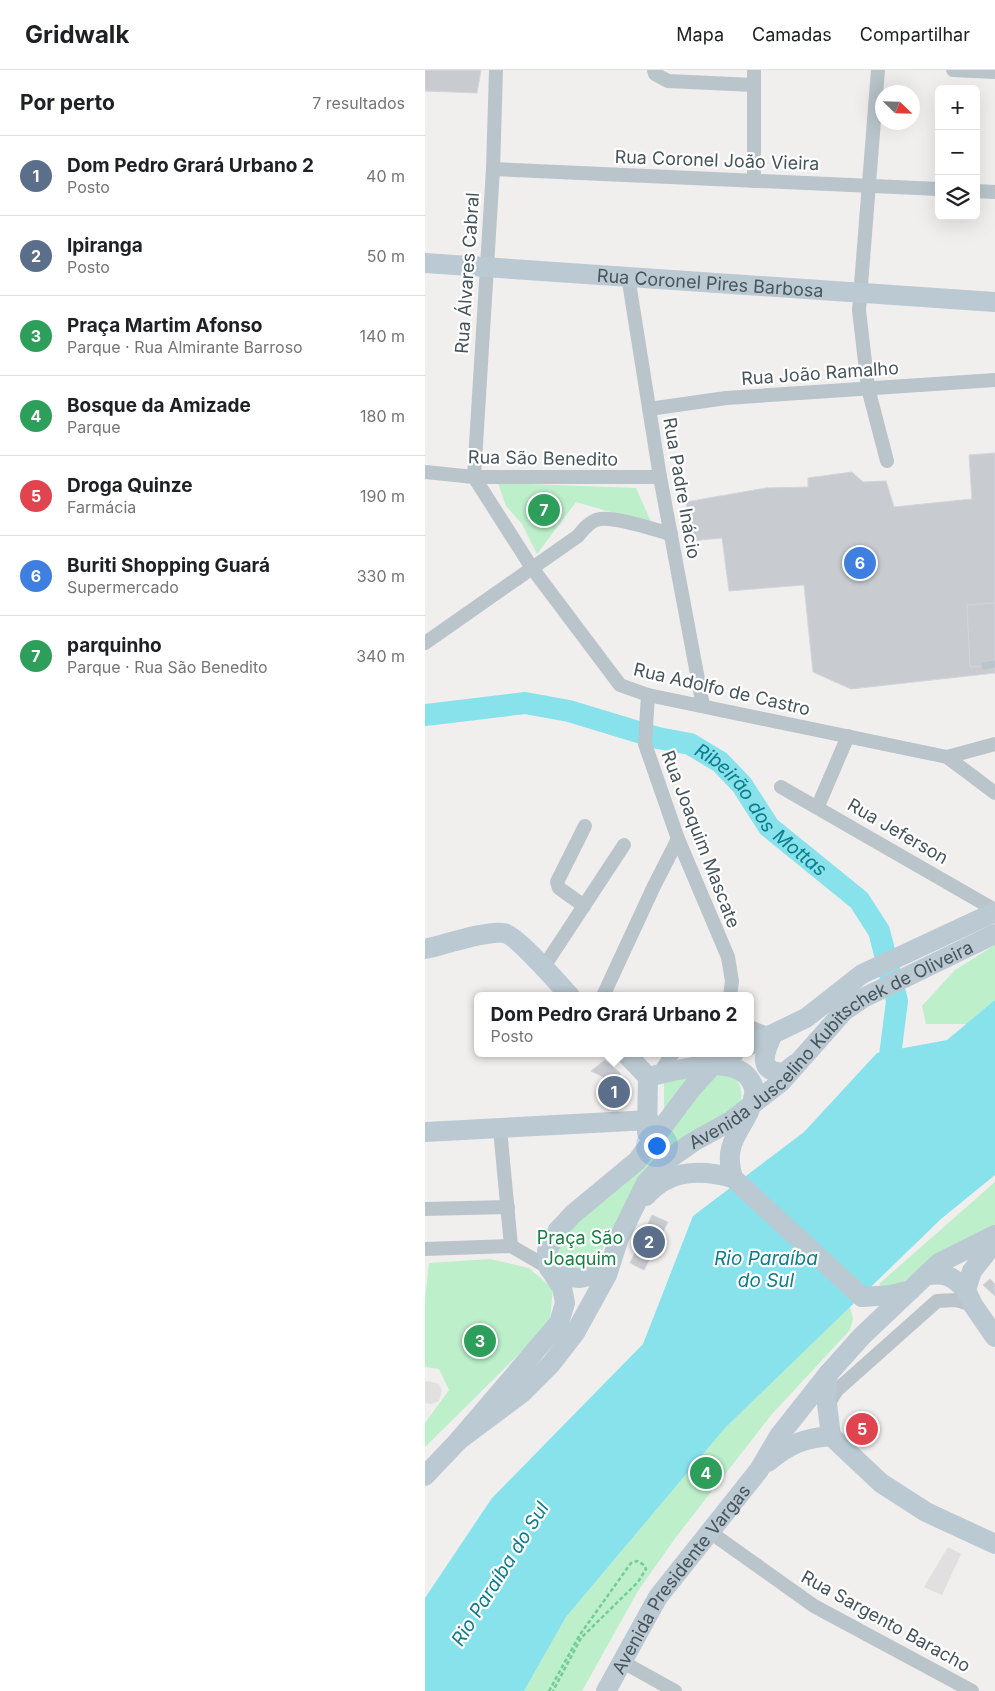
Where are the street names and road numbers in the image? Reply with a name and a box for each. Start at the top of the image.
street label: Rua Coronel João Vieira [614,146,820,174]
street label: Rua Álvares Cabral [450,192,483,354]
street label: Rua Coronel Pires Barbosa [596,264,824,301]
street label: Rua João Ramalho [741,357,899,389]
street label: Rua Padre Inácio [659,416,705,560]
street label: Rua São Benedito [468,446,618,470]
street label: Rua Adolfo de Castro [632,658,812,720]
street label: Rua Joaquim Mascate [657,747,745,931]
street label: Rua Jeferson [844,794,952,868]
street label: Avenida Juscelino Kubitschek de Oliveira [685,936,976,1153]
street label: Avenida Presidente Vargas [607,1480,754,1677]
street label: Rua Sargento Baracho [798,1566,974,1676]

